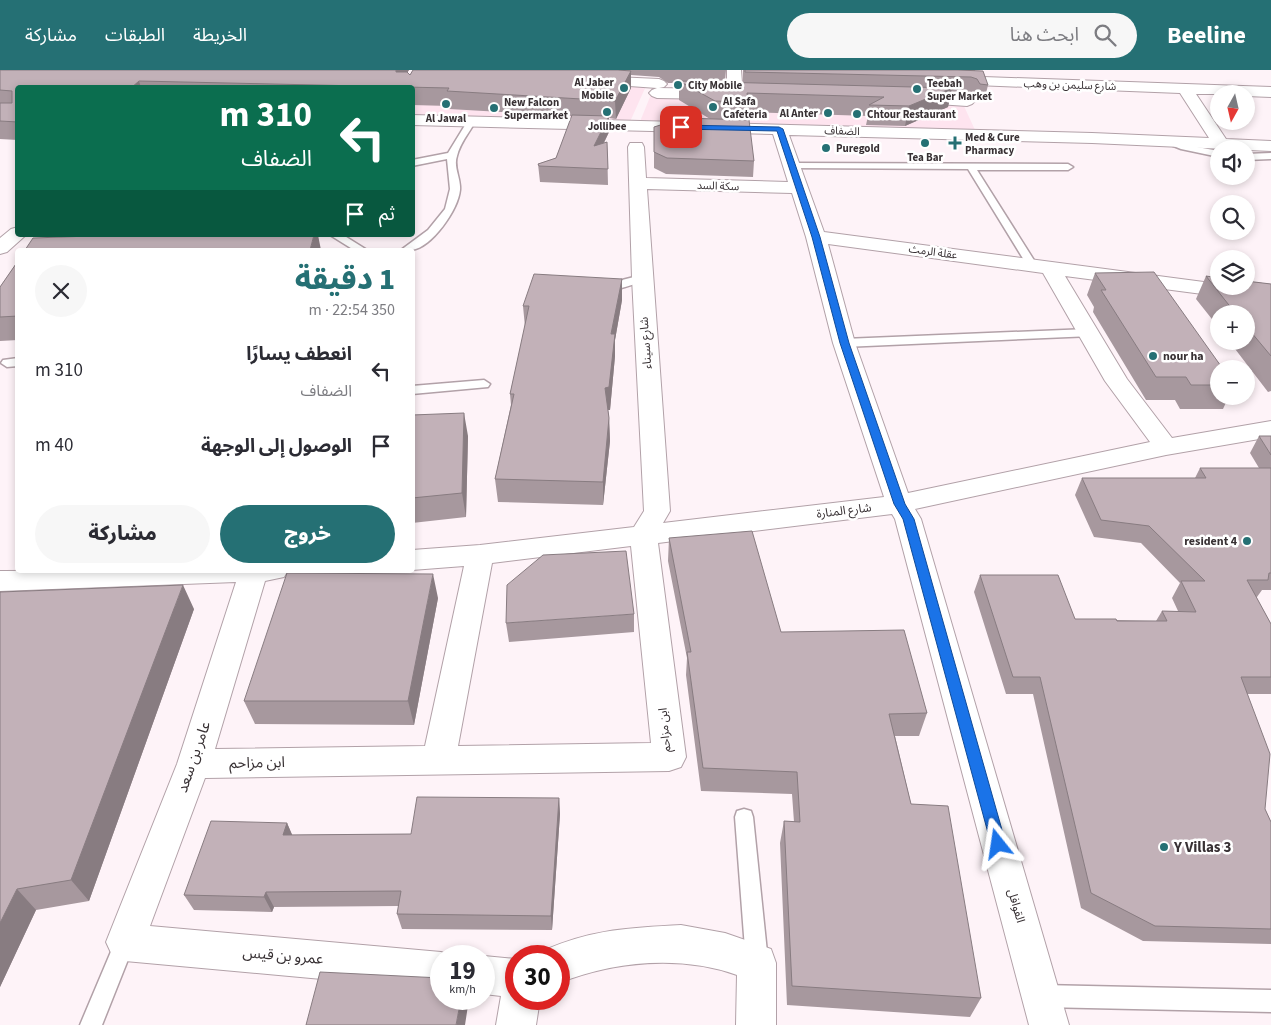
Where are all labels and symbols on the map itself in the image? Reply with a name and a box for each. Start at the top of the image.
place label: Al Jaber Mobile [574,75,615,103]
place label: Teebah Super Market [927,76,993,104]
street label: شارع سليمن بن وهب [1023,76,1117,94]
place label: City Mobile [688,78,743,93]
marker: City Mobile [672,79,684,91]
marker: Al Jaber Mobile [618,82,630,94]
marker: Teebah Super Market [911,83,923,95]
north arrow [1210,85,1255,130]
place label: Al Safa Cafeteria [722,94,768,122]
place label: New Falcon Supermarket [504,95,569,123]
marker: Al Jawal [440,98,452,110]
marker: Al Safa Cafeteria [707,101,719,113]
marker: New Falcon Supermarket [488,102,500,114]
marker: Jollibee [601,106,613,118]
pin [660,106,702,148]
place label: Al Anter [779,106,819,121]
marker: Al Anter [822,107,834,119]
place label: Chtour Restaurant [867,107,957,122]
marker: Chtour Restaurant [851,108,863,120]
place label: Al Jawal [425,111,467,126]
place label: Jollibee [588,119,627,134]
street label: الضفاف [824,123,860,139]
place label: Med & Cure Pharmacy [965,130,1020,158]
marker: Tea Bar [919,137,931,149]
marker: Med & Cure Pharmacy [949,137,961,149]
place label: Puregold [836,141,880,156]
marker: Puregold [820,142,832,154]
place label: Tea Bar [907,150,943,165]
street label: سكة السد [697,178,740,194]
street label: عقلة الرمث [908,241,959,263]
street label: شارع سيناء [636,316,656,370]
place label: nour ha [1163,348,1204,365]
marker: nour ha [1147,350,1159,362]
street label: شارع المنارة [816,499,872,523]
place label: resident 4 [1184,533,1238,550]
marker: resident 4 [1241,535,1253,547]
street label: ابن مزاحم [655,707,675,753]
street label: عامر بن سعد [172,718,216,796]
street label: ابن مزاحم [229,752,285,774]
position arrow [971,817,1023,869]
place label: Y Villas 3 [1173,837,1231,858]
marker: Y Villas 3 [1158,841,1170,853]
street label: القوافل [1003,887,1029,925]
street label: عمرو بن قيس [242,942,325,970]
speed limit sign: 30 [505,945,570,1010]

